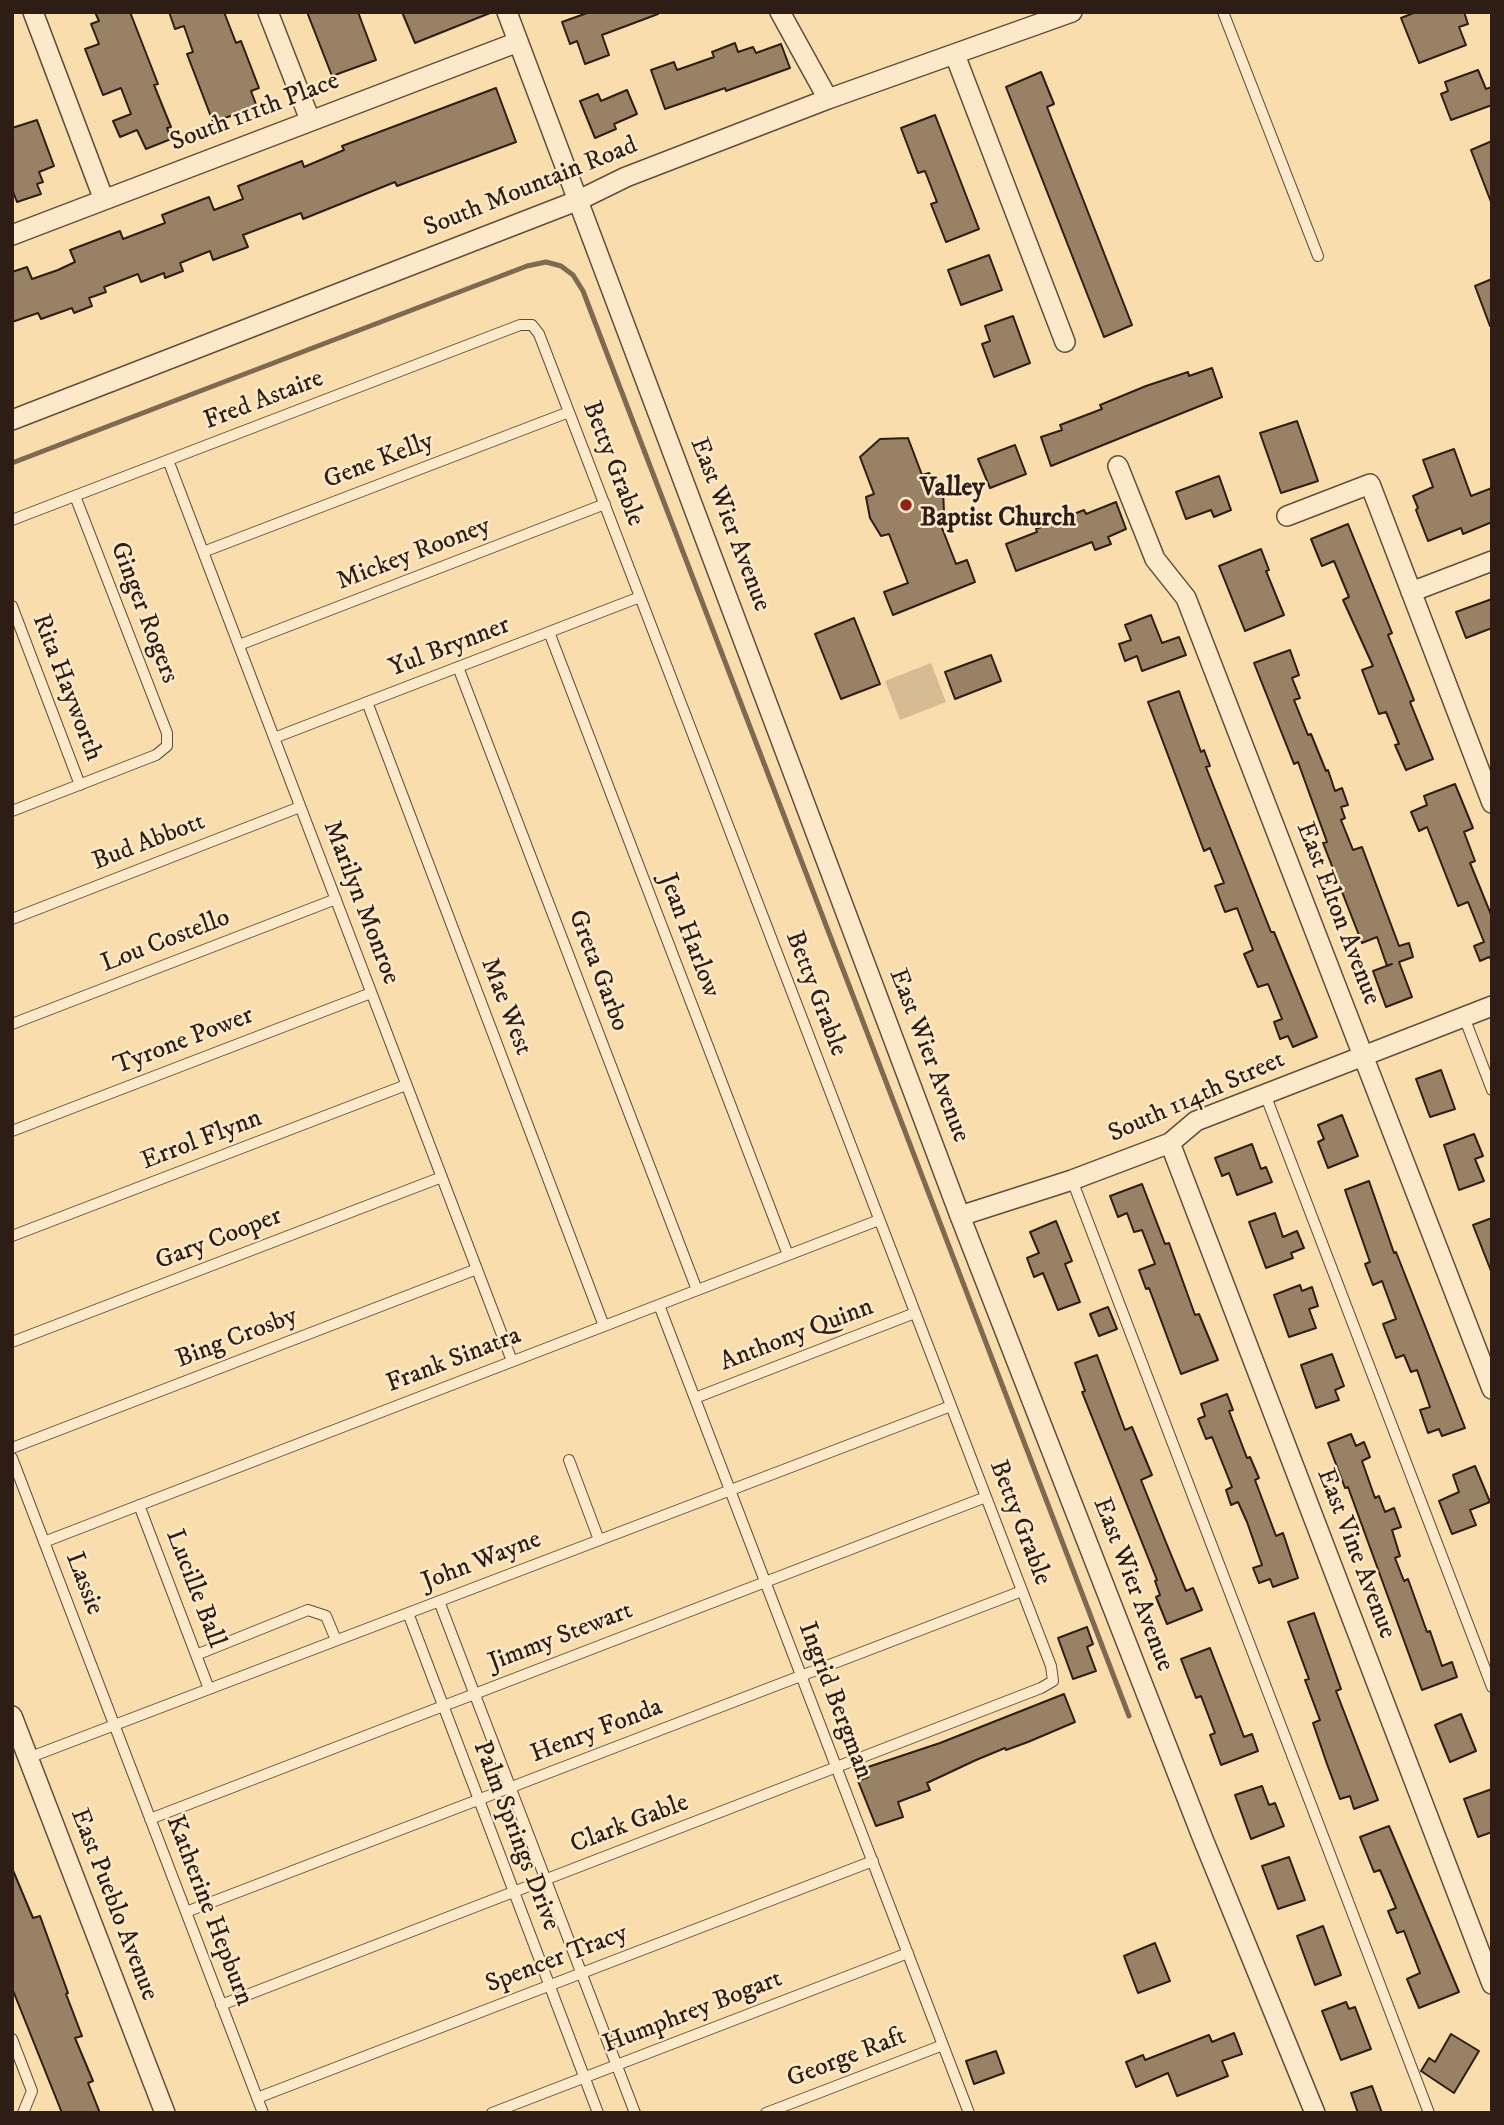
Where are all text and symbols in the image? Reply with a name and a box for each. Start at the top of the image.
street label: South 111th Place [166,66,344,160]
street label: South Mountain Road [420,131,642,245]
street label: Fred Astaire [200,364,328,438]
street label: Betty Grable [574,397,650,531]
street label: Gene Kelly [320,427,438,497]
street label: East Wier Avenue [682,434,776,616]
place label: Valley Baptist Church [920,474,1076,536]
marker: Valley Baptist Church [898,497,914,513]
street label: Mickey Rooney [333,511,495,599]
street label: Ginger Rogers [102,538,184,688]
street label: Rita Hayworth [24,610,108,766]
street label: Yul Brynner [385,611,515,685]
street label: Bud Abbott [88,807,210,879]
street label: Marilyn Monroe [314,817,406,989]
street label: East Elton Avenue [1288,818,1386,1010]
street label: Jean Harlow [650,870,726,1002]
street label: Lou Costello [97,903,235,981]
street label: Greta Garbo [560,906,634,1036]
street label: Betty Grable [777,927,853,1061]
street label: Mae West [472,954,538,1060]
street label: East Wier Avenue [881,965,975,1147]
street label: Tyrone Power [110,1001,258,1083]
street label: South 114th Street [1104,1045,1290,1151]
street label: Errol Flynn [137,1104,267,1178]
street label: Gary Cooper [151,1202,287,1278]
street label: Anthony Quinn [716,1292,878,1380]
street label: Bing Crosby [172,1302,302,1376]
street label: Frank Sinatra [382,1321,526,1401]
street label: Betty Grable [981,1456,1057,1590]
street label: East Vine Avenue [1308,1464,1402,1644]
street label: East Wier Avenue [1085,1494,1179,1676]
street label: Lucille Ball [157,1525,231,1653]
street label: John Wayne [418,1525,546,1599]
street label: Lassie [57,1548,109,1620]
street label: Jimmy Stewart [485,1596,637,1680]
street label: Ingrid Bergman [790,1618,878,1784]
street label: Henry Fonda [527,1693,667,1771]
street label: Palm Springs Drive [465,1737,565,1935]
street label: Clark Gable [567,1788,693,1862]
street label: East Pueblo Avenue [62,1804,164,2006]
street label: Katherine Hepburn [157,1811,259,2011]
street label: Spencer Tracy [482,1919,632,2001]
street label: Humphrey Bogart [599,1965,787,2061]
street label: George Raft [783,2022,911,2096]

